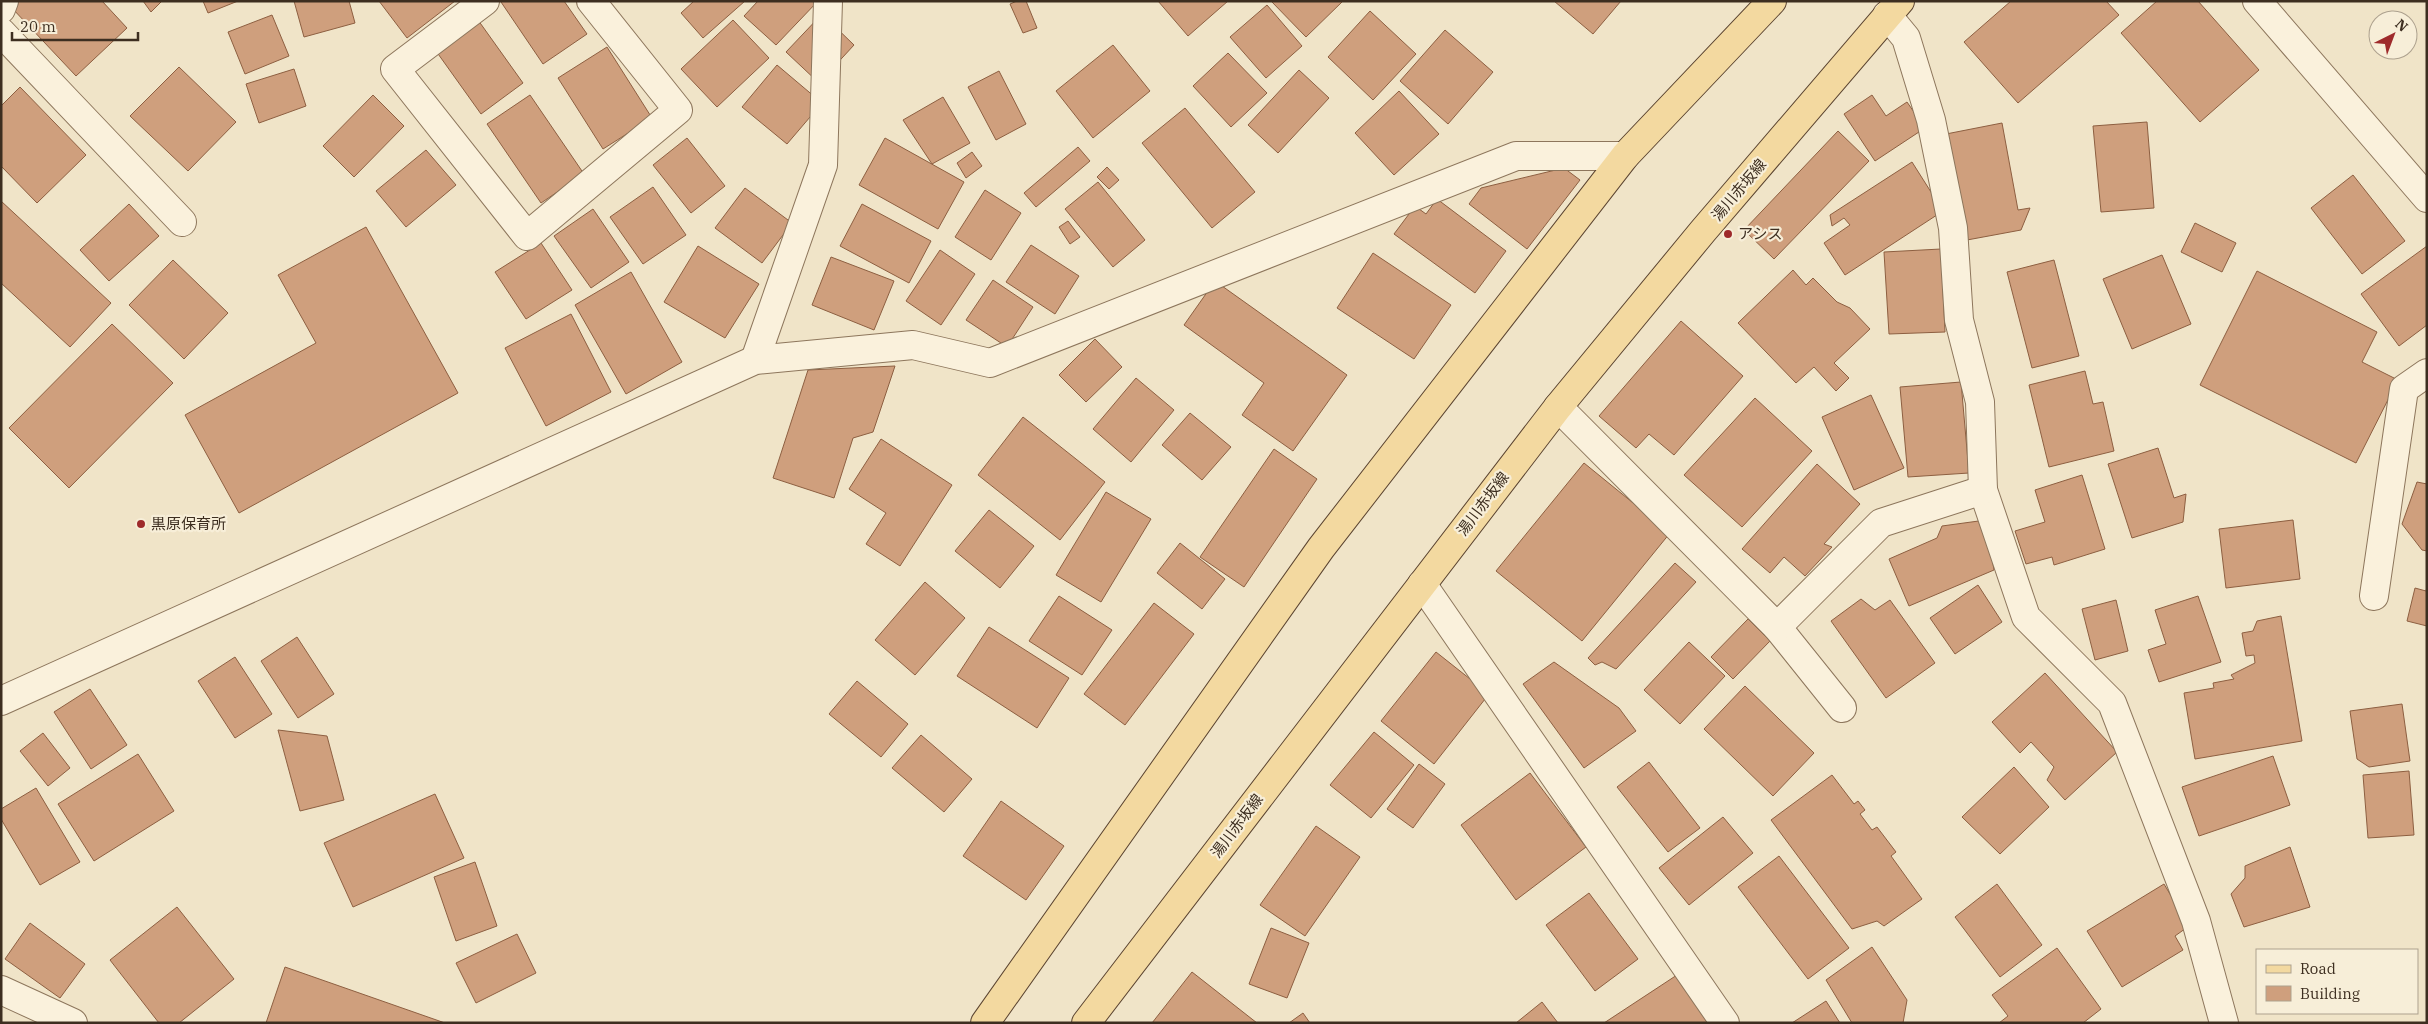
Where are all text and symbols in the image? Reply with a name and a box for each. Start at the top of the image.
scale bar [12,10,139,42]
north arrow [2368,10,2418,60]
text: N [2392,15,2412,36]
text: 20 m [20,17,56,36]
street label: 湯川赤坂線 [1707,155,1770,225]
place label: アシス [1738,224,1782,243]
marker: アシス [1722,228,1734,240]
street label: 湯川赤坂線 [1452,468,1513,539]
place label: 黒原保育所 [151,514,226,533]
marker: 黒原保育所 [135,518,147,530]
street label: 湯川赤坂線 [1206,790,1267,861]
legend [2256,949,2418,1014]
text: Road [2300,959,2336,978]
text: Building [2300,984,2360,1003]

